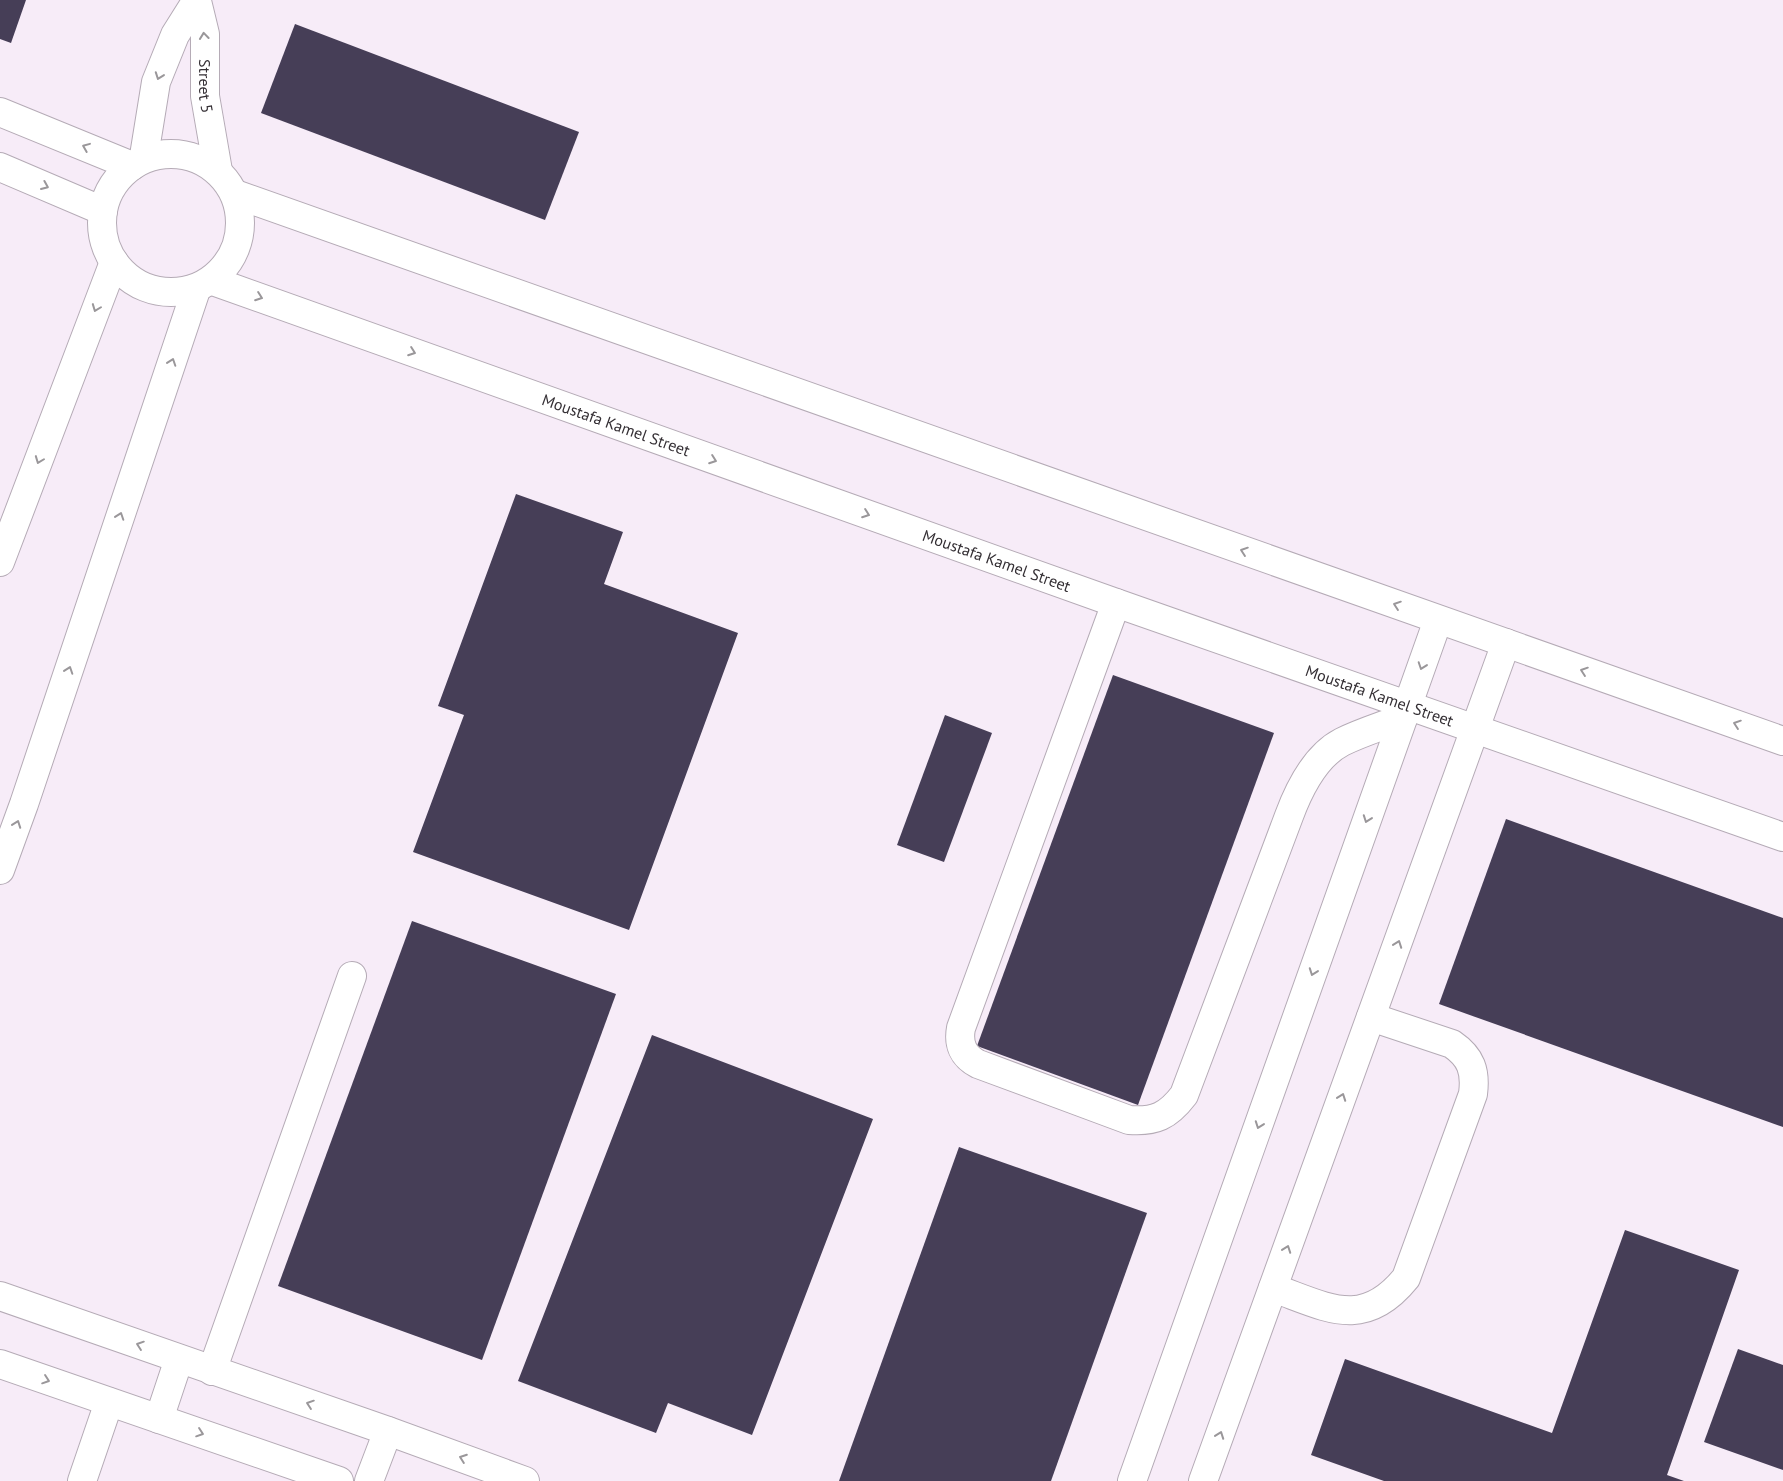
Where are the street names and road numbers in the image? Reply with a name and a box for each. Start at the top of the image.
street label: Street 5 [195,59,218,114]
street label: Moustafa Kamel Street [540,389,693,460]
street label: Moustafa Kamel Street [920,525,1074,596]
street label: Moustafa Kamel Street [1303,660,1457,731]

